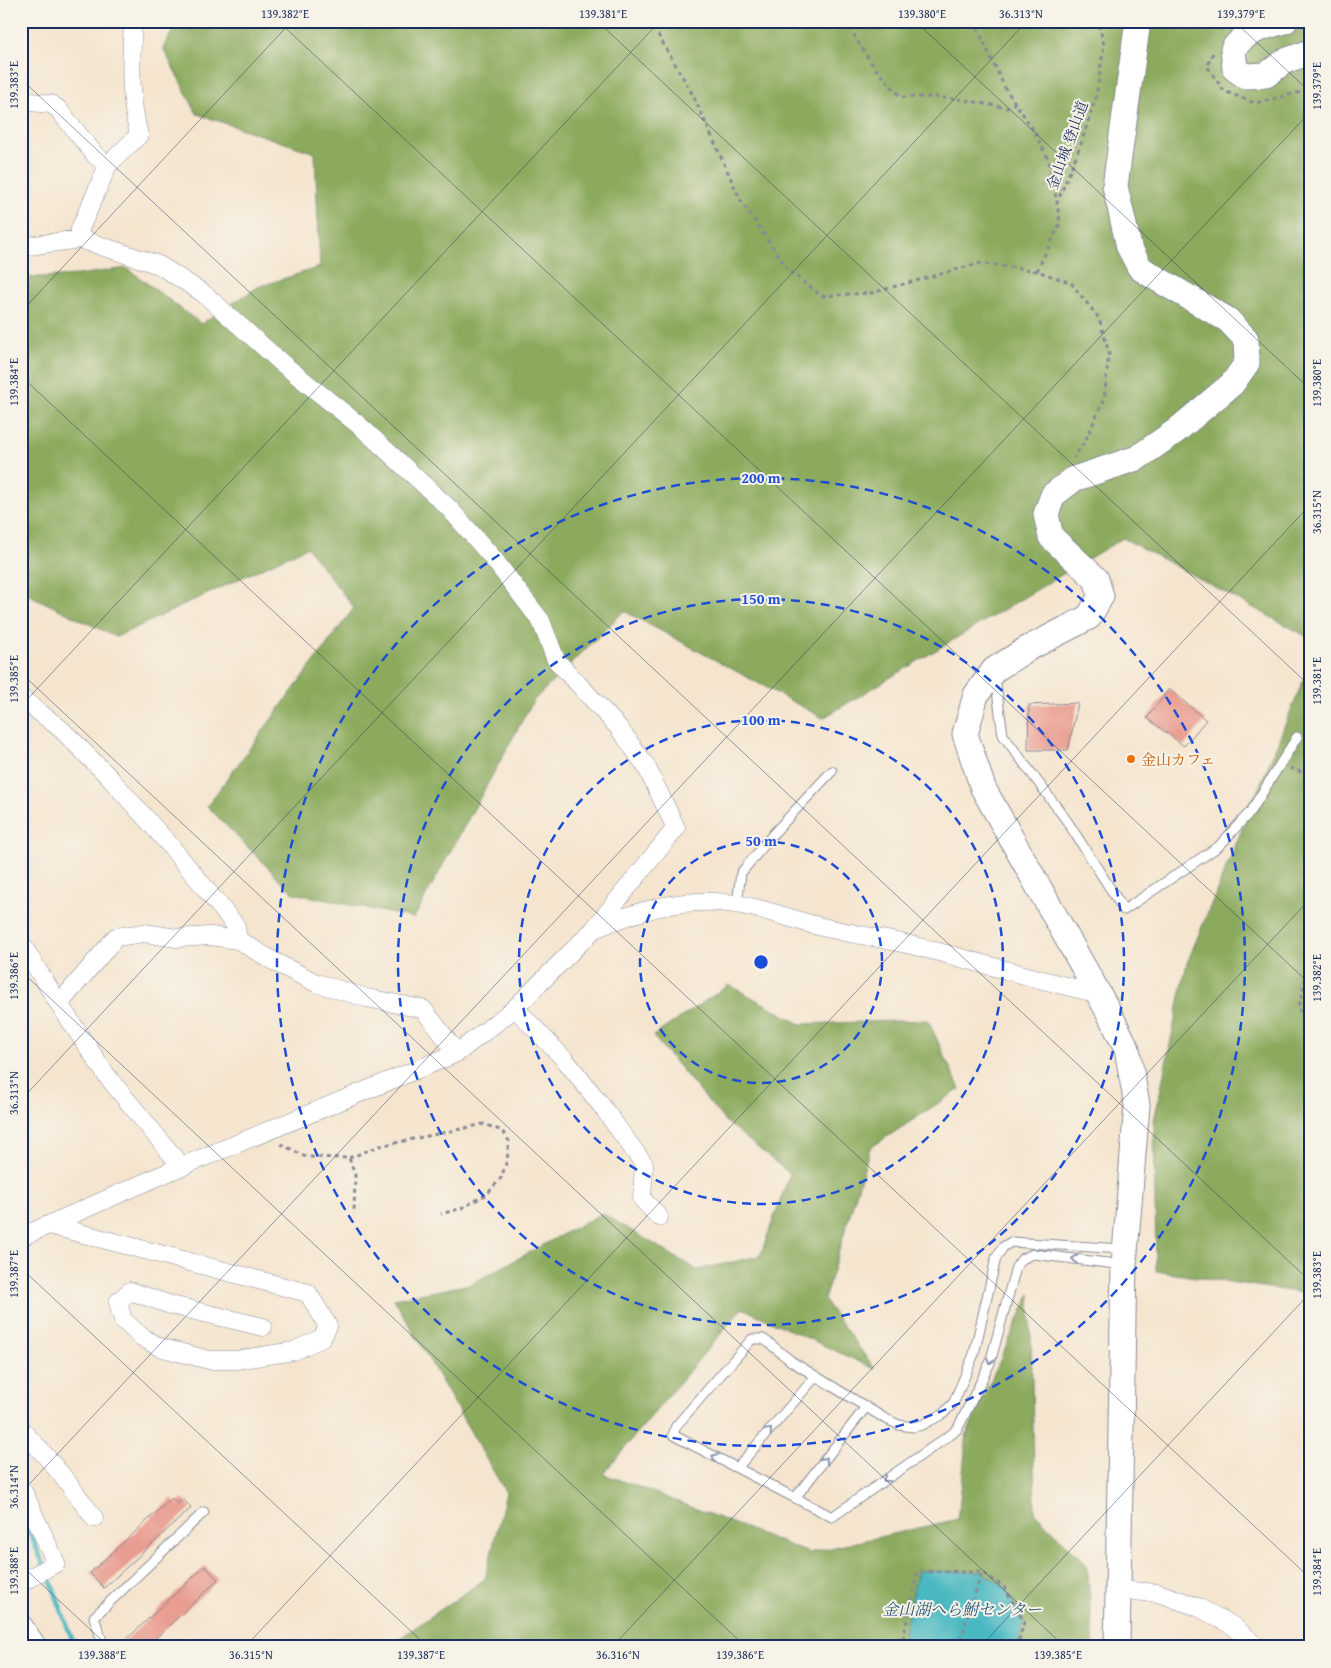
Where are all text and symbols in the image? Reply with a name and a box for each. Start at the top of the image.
text: 139.382°E [261,5,309,22]
text: 139.381°E [579,5,627,22]
text: 139.380°E [898,5,946,22]
text: 36.313°N [999,5,1043,22]
text: 139.379°E [1217,5,1265,22]
text: 139.383°E [5,61,22,109]
text: 139.379°E [1308,62,1325,110]
street label: 金山城 登山道 [1041,98,1093,192]
text: 139.384°E [5,358,22,406]
text: 139.380°E [1308,359,1325,407]
text: 200 m [741,467,781,488]
text: 36.315°N [1308,490,1325,534]
text: 150 m [741,588,781,609]
text: 139.385°E [5,655,22,703]
text: 139.381°E [1308,657,1325,705]
text: 100 m [741,709,781,730]
place label: 金山カフェ [1141,749,1215,770]
marker: 金山カフェ [1125,753,1137,765]
text: 50 m [745,830,777,851]
text: 139.386°E [5,952,22,1000]
centre of rings [752,953,770,971]
text: 139.382°E [1308,954,1325,1002]
text: 36.313°N [5,1071,22,1115]
text: 139.387°E [5,1250,22,1298]
text: 139.383°E [1308,1251,1325,1299]
one-way arrow [1071,1254,1079,1265]
one-way arrow [986,1356,996,1365]
one-way arrow [763,1428,772,1437]
one-way arrow [711,1453,720,1463]
one-way arrow [819,1456,828,1466]
text: 36.314°N [5,1465,22,1509]
one-way arrow [882,1473,892,1482]
text: 139.388°E [5,1547,22,1595]
text: 139.384°E [1308,1548,1325,1596]
water label: 金山湖へら鮒センター [882,1597,1042,1621]
text: 139.388°E [78,1646,126,1663]
text: 36.315°N [229,1646,273,1663]
text: 139.387°E [397,1646,445,1663]
text: 36.316°N [596,1646,640,1663]
text: 139.386°E [716,1646,764,1663]
text: 139.385°E [1034,1646,1082,1663]

